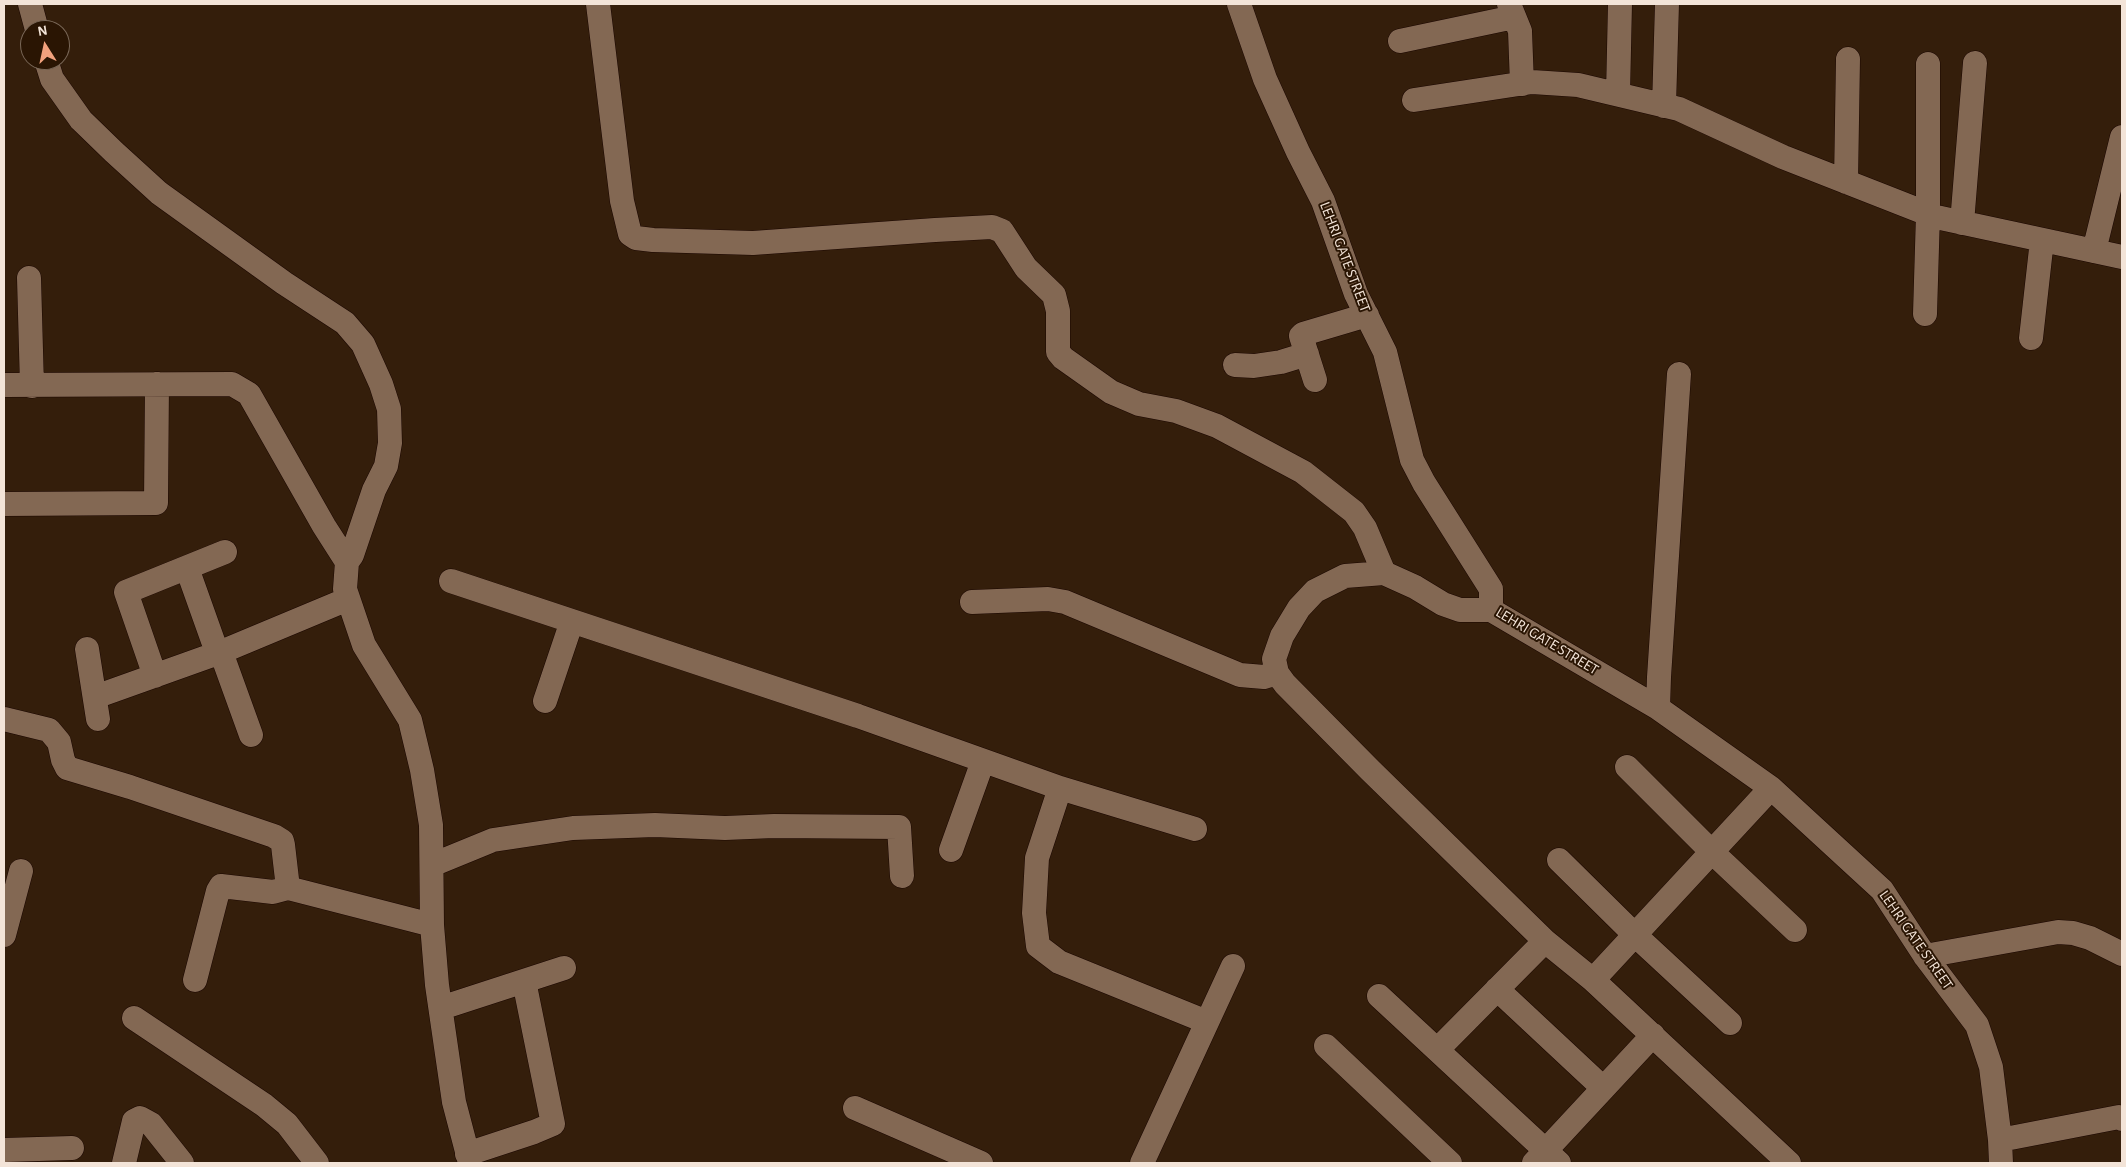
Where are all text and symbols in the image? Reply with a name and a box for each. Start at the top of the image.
north arrow [20,20,70,70]
text: N [37,23,49,39]
street label: LEHRI GATE STREET [1316,199,1374,315]
street label: LEHRI GATE STREET [1492,603,1602,679]
street label: LEHRI GATE STREET [1875,887,1957,993]

